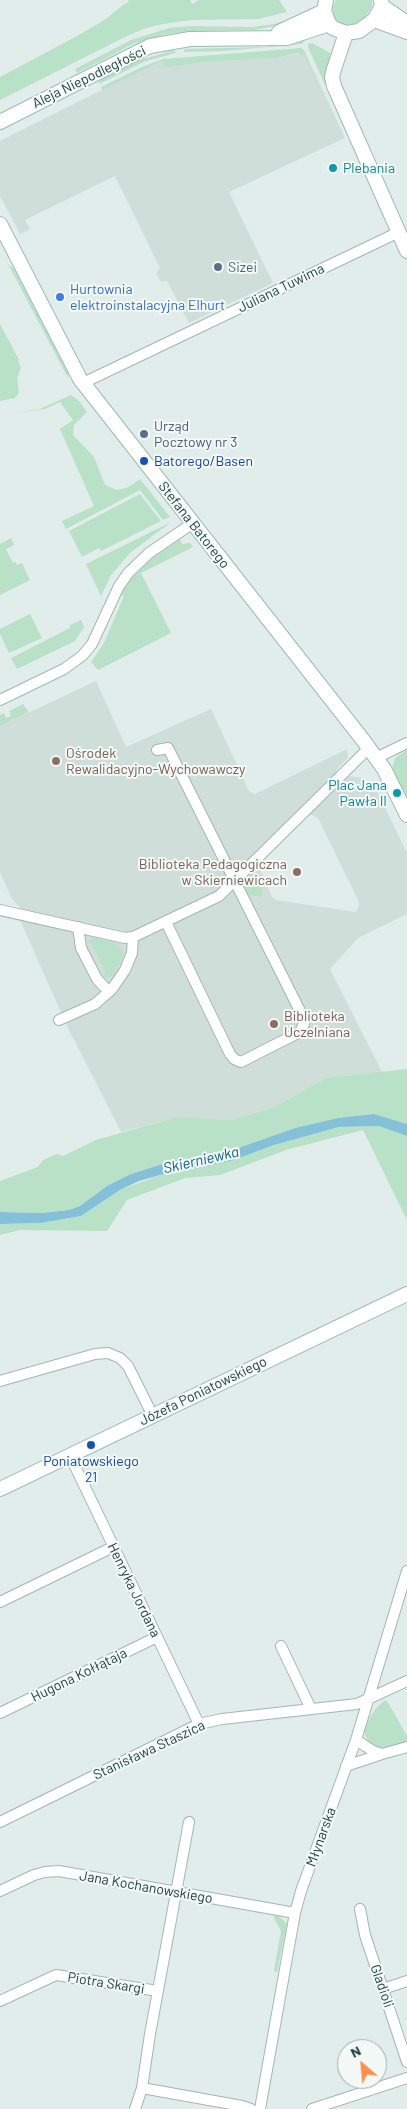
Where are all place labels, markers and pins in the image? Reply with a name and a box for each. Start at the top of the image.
place label: Plebania [343,160,395,176]
marker: Plebania [327,162,339,174]
place label: Sizei [228,259,257,275]
marker: Sizei [212,261,224,273]
place label: Hurtownia elektroinstalacyjna Elhurt [70,281,225,314]
marker: Hurtownia elektroinstalacyjna Elhurt [54,291,66,303]
place label: Urząd Pocztowy nr 3 [154,418,237,451]
marker: Urząd Pocztowy nr 3 [138,428,150,440]
place label: Batorego/Basen [154,453,253,469]
marker: Batorego/Basen [138,455,150,467]
place label: Ośrodek Rewalidacyjno-Wychowawczy [66,745,246,778]
marker: Ośrodek Rewalidacyjno-Wychowawczy [50,755,62,767]
place label: Plac Jana Pawła II [328,777,387,810]
marker: Plac Jana Pawła II [391,787,403,799]
place label: Biblioteka Pedagogiczna w Skierniewicach [139,856,287,889]
marker: Biblioteka Pedagogiczna w Skierniewicach [291,866,303,878]
place label: Biblioteka Uczelniana [284,1008,350,1040]
marker: Biblioteka Uczelniana [268,1018,280,1030]
marker: Poniatowskiego 21 [85,1439,97,1451]
place label: Poniatowskiego 21 [43,1453,139,1485]

